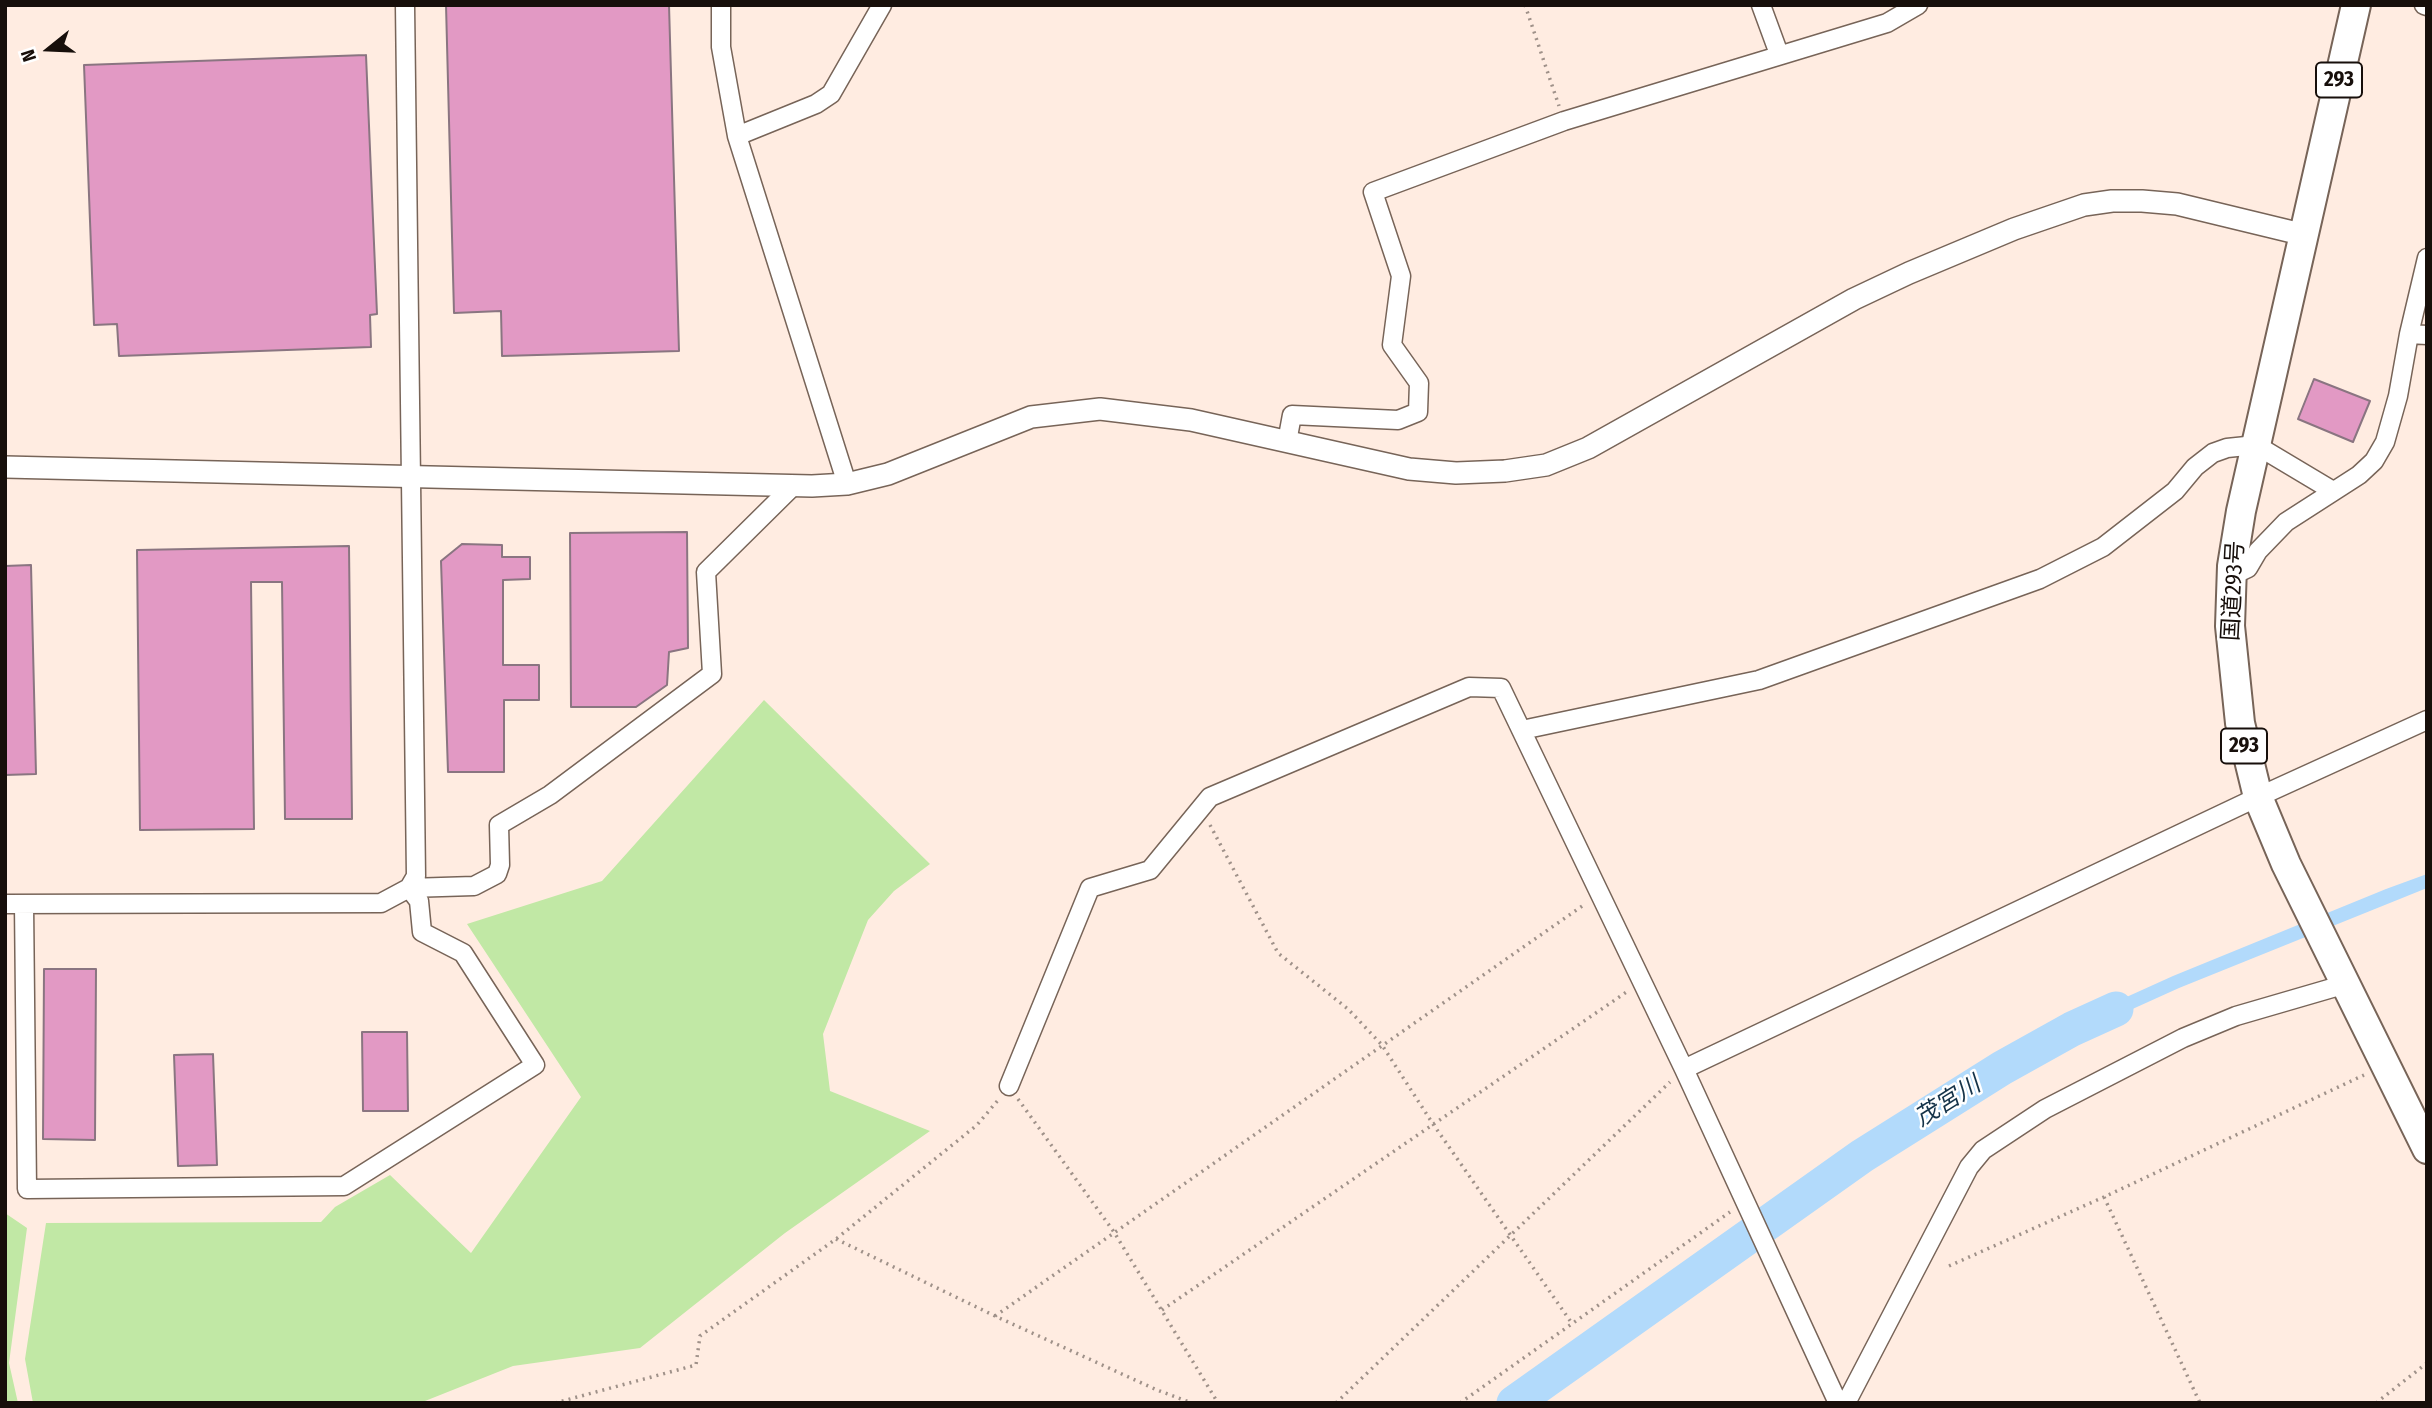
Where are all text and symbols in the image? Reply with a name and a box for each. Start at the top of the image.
north arrow [14,14,84,84]
text: N [16,47,41,65]
road number: 293 [2316,62,2362,98]
street label: 国道293号 [2218,540,2250,642]
road number: 293 [2221,728,2267,764]
water label: 茂宮川 [1910,1071,1986,1133]

